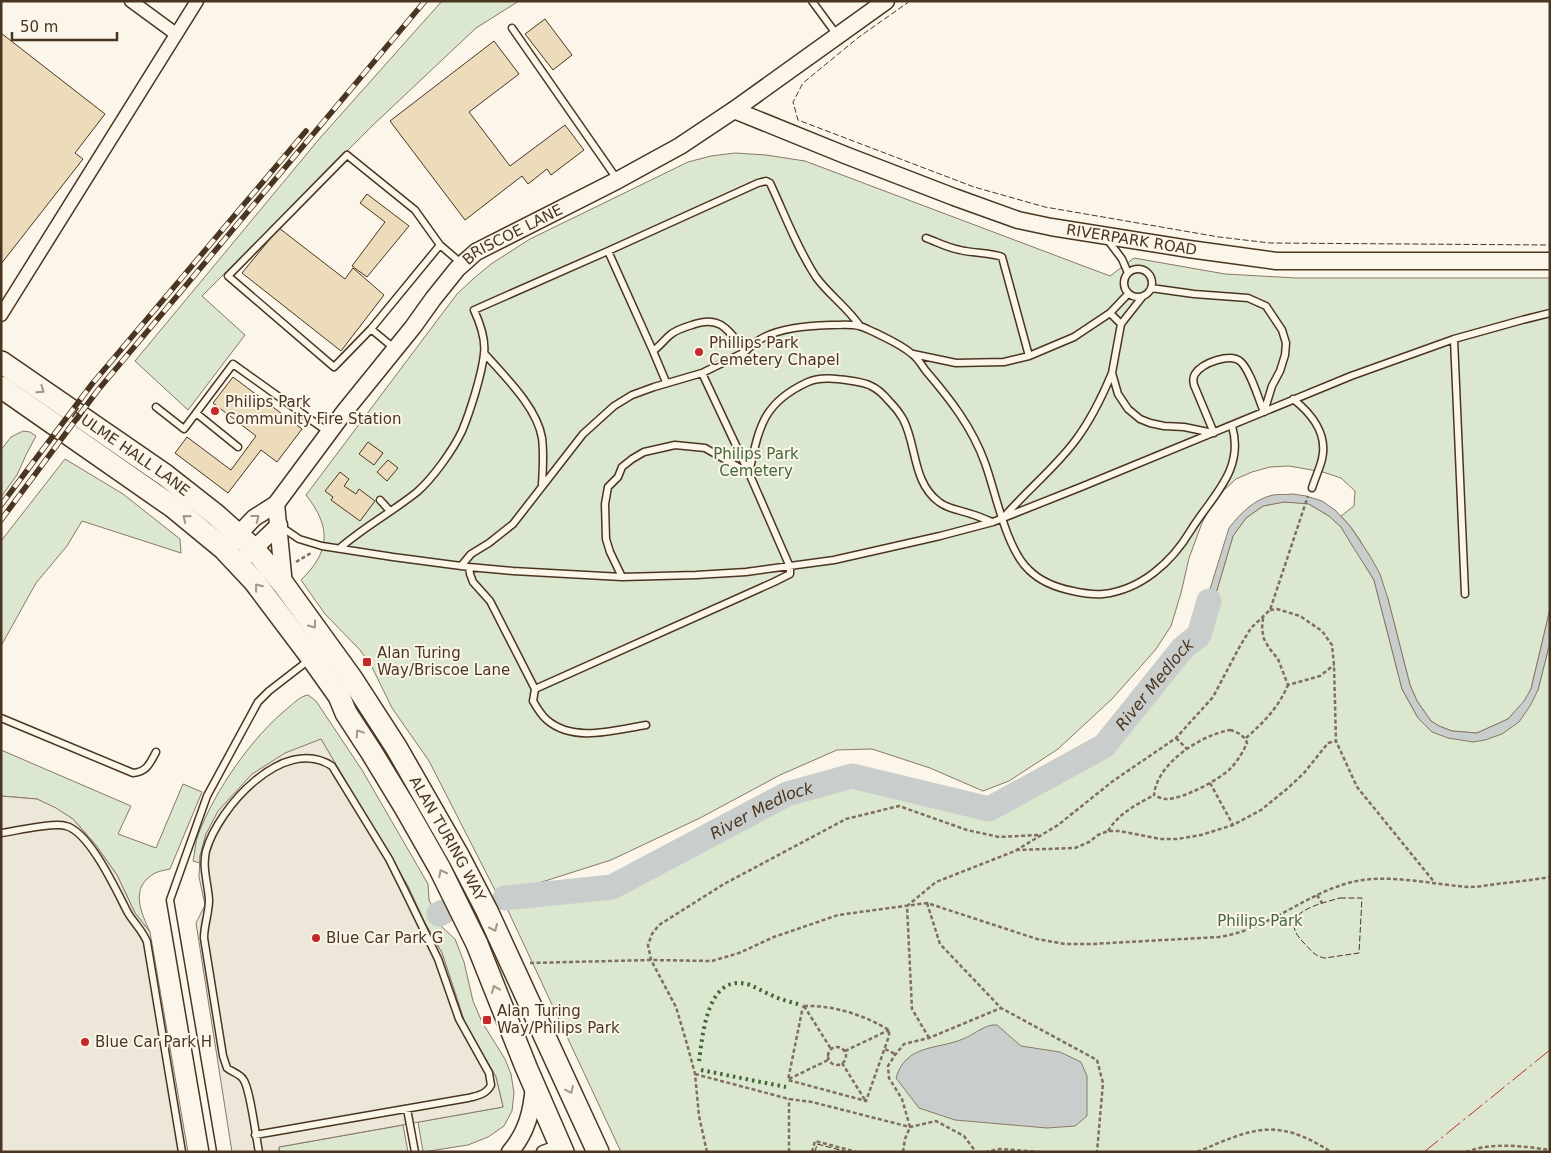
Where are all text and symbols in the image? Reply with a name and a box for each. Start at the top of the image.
scale bar [12,10,118,42]
text: 50 m [20,18,58,36]
street label: BRISCOE LANE [459,201,566,269]
street label: RIVERPARK ROAD [1065,221,1198,259]
place label: Phillips Park Cemetery Chapel [709,334,840,369]
marker: Phillips Park Cemetery Chapel [693,346,705,358]
one-way arrow [36,384,45,393]
place label: Philips Park Community Fire Station [225,393,401,428]
street label: HULME HALL LANE [68,404,193,500]
marker: Philips Park Community Fire Station [209,405,221,417]
park label: Philips Park Cemetery [713,445,799,480]
one-way arrow [250,515,260,524]
one-way arrow [183,516,192,524]
one-way arrow [255,584,264,593]
one-way arrow [307,619,316,629]
water label: River Medlock [1111,634,1198,734]
place label: Alan Turing Way/Briscoe Lane [377,644,510,679]
marker: Alan Turing Way/Briscoe Lane [361,656,373,668]
one-way arrow [356,730,365,739]
street label: ALAN TURING WAY [406,773,490,905]
water label: River Medlock [707,778,816,843]
one-way arrow [438,869,448,878]
park label: Philips Park [1217,912,1303,930]
one-way arrow [488,923,499,932]
place label: Blue Car Park G [326,929,443,947]
marker: Blue Car Park G [310,932,322,944]
one-way arrow [491,985,501,994]
place label: Alan Turing Way/Philips Park [497,1002,620,1037]
marker: Alan Turing Way/Philips Park [481,1014,493,1026]
place label: Blue Car Park H [95,1033,212,1051]
marker: Blue Car Park H [79,1036,91,1048]
one-way arrow [564,1085,574,1094]

